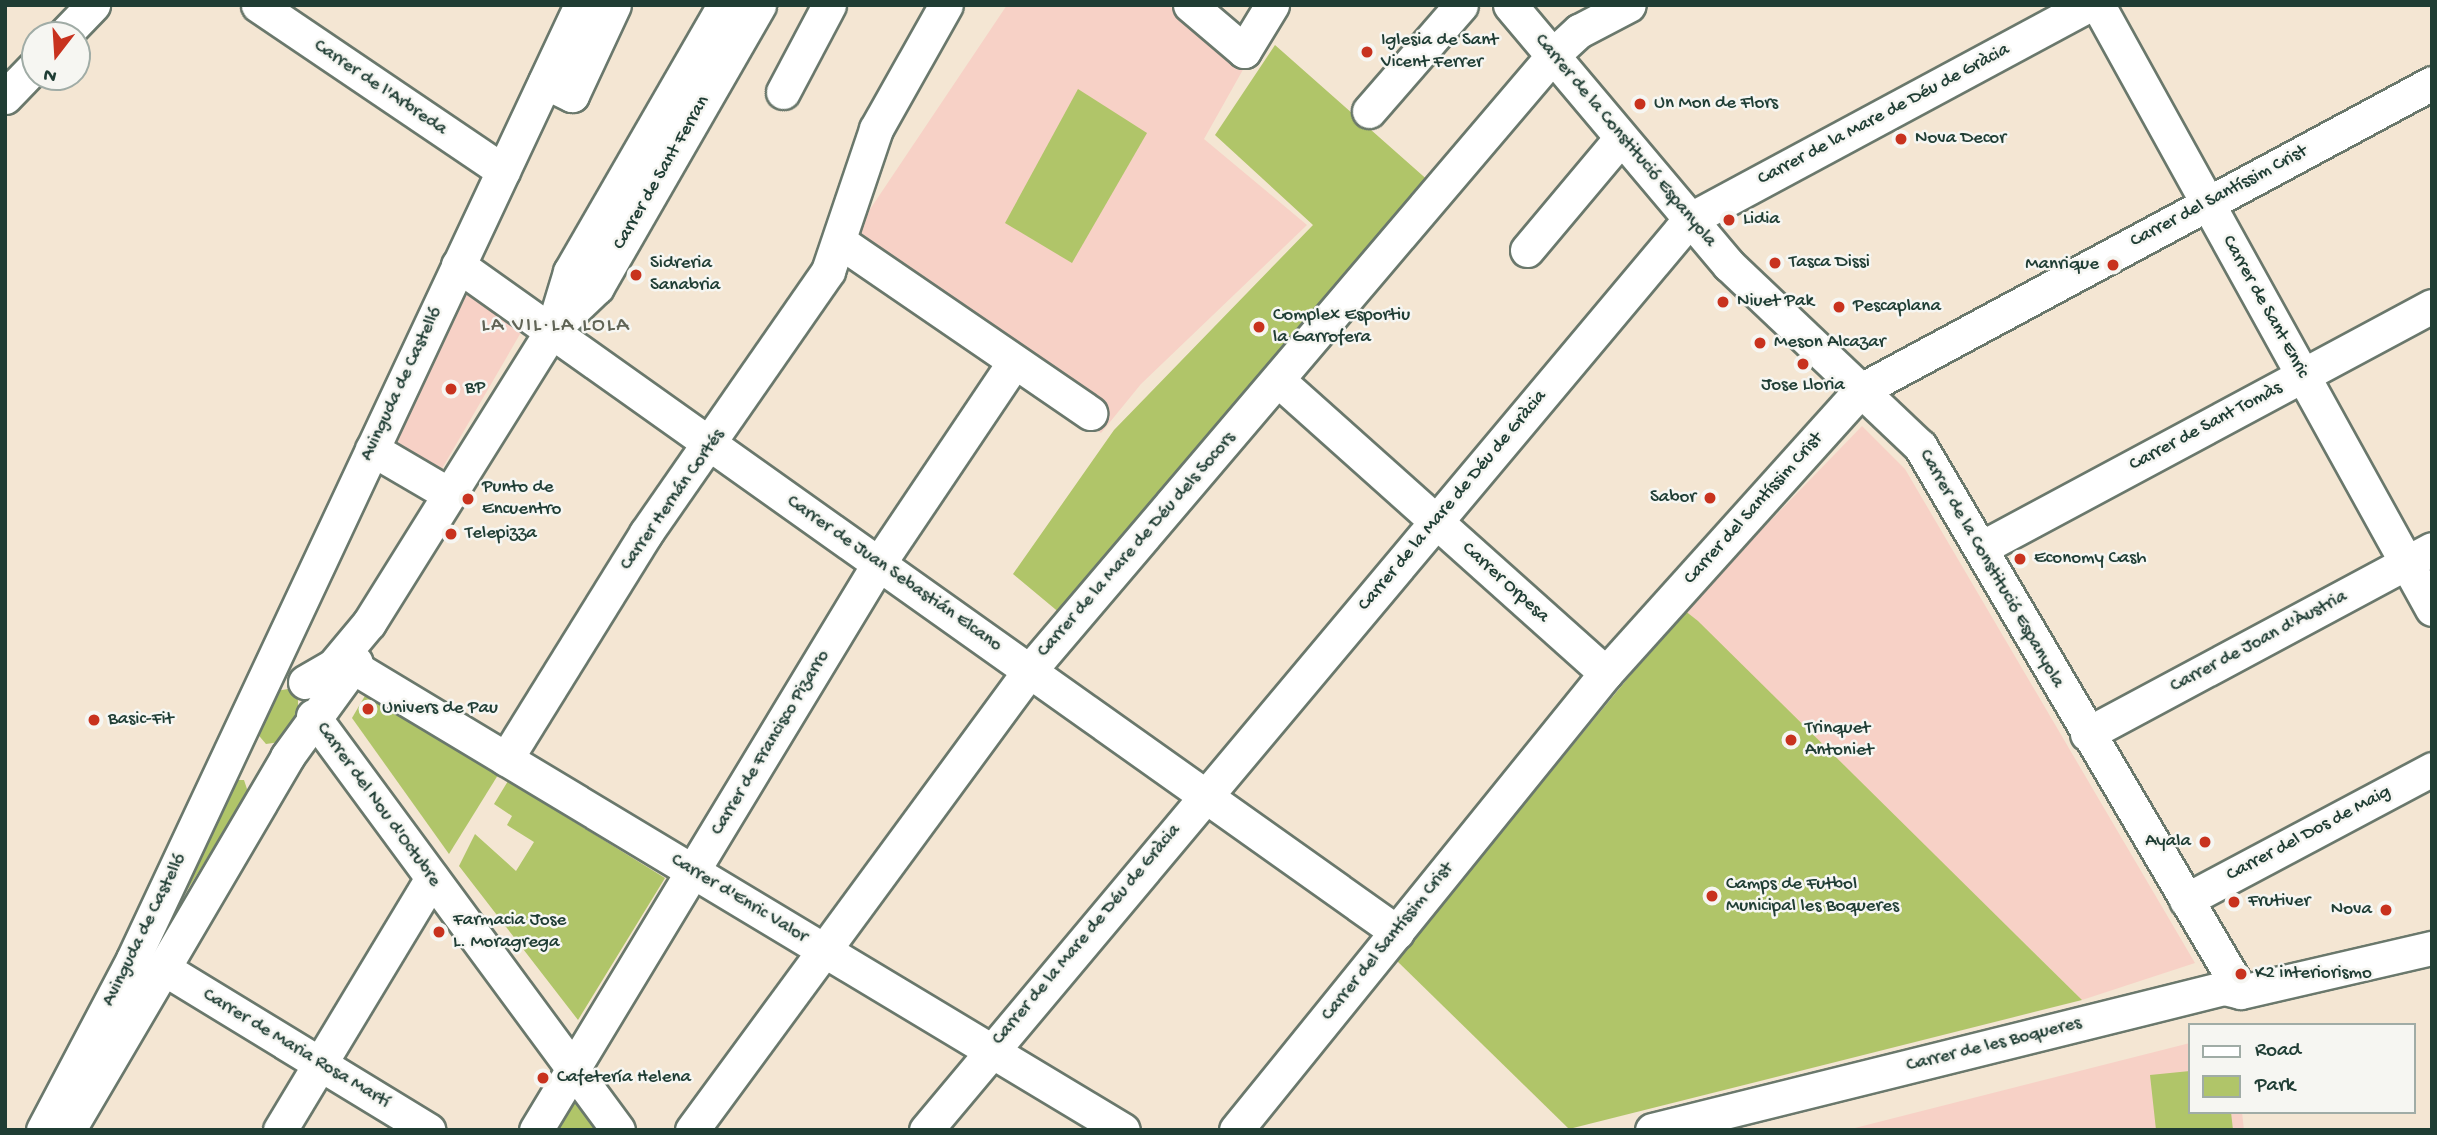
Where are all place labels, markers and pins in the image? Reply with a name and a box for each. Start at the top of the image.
place label: Iglesia de Sant Vicent Ferrer [1381,30,1498,74]
marker: Iglesia de Sant Vicent Ferrer [1359,44,1375,60]
place label: Un Mon de Flors [1654,93,1778,115]
marker: Un Mon de Flors [1632,96,1648,112]
place label: Nova Decor [1915,128,2006,150]
marker: Nova Decor [1893,131,1909,147]
place label: Lidia [1743,209,1780,231]
marker: Lidia [1721,212,1737,228]
place label: Tasca Dissi [1789,252,1870,274]
place label: Sidreria Sanabria [650,253,720,297]
place label: Manrique [2025,254,2099,276]
marker: Tasca Dissi [1767,255,1783,271]
marker: Manrique [2105,257,2121,273]
marker: Sidreria Sanabria [628,267,644,283]
place label: Niuet Pak [1737,291,1814,313]
marker: Niuet Pak [1715,294,1731,310]
place label: Pescaplana [1853,296,1941,318]
marker: Pescaplana [1831,299,1847,315]
place label: Complex Esportiu la Garrofera [1273,305,1410,349]
marker: Complex Esportiu la Garrofera [1251,319,1267,335]
place label: Meson Alcazar [1774,332,1885,354]
marker: Meson Alcazar [1752,335,1768,351]
marker: Jose Lloria [1795,356,1811,372]
place label: Jose Lloria [1761,375,1845,397]
place label: BP [465,378,485,400]
marker: BP [443,381,459,397]
place label: Punto de Encuentro [482,477,561,521]
place label: Sabor [1650,487,1696,509]
marker: Sabor [1702,490,1718,506]
marker: Punto de Encuentro [460,491,476,507]
place label: Telepizza [465,523,537,545]
marker: Telepizza [443,526,459,542]
place label: Economy Cash [2034,548,2146,570]
marker: Economy Cash [2012,551,2028,567]
place label: Univers de Pau [382,698,498,720]
marker: Univers de Pau [360,701,376,717]
place label: Basic-Fit [108,709,173,731]
marker: Basic-Fit [86,712,102,728]
place label: Trinquet Antoniet [1805,718,1874,762]
marker: Trinquet Antoniet [1783,732,1799,748]
place label: Ayala [2145,831,2191,853]
marker: Ayala [2197,834,2213,850]
place label: Camps de Futbol Municipal les Boqueres [1726,874,1899,918]
marker: Camps de Futbol Municipal les Boqueres [1704,888,1720,904]
place label: Frutiver [2248,891,2310,913]
marker: Frutiver [2226,894,2242,910]
place label: Nova [2331,899,2372,921]
marker: Nova [2378,902,2394,918]
place label: Farmacia Jose L. Moragrega [453,910,566,954]
marker: Farmacia Jose L. Moragrega [431,924,447,940]
place label: K2 interiorismo [2255,963,2372,985]
marker: K2 interiorismo [2233,966,2249,982]
place label: Cafetería Helena [557,1067,691,1089]
marker: Cafetería Helena [535,1070,551,1086]

